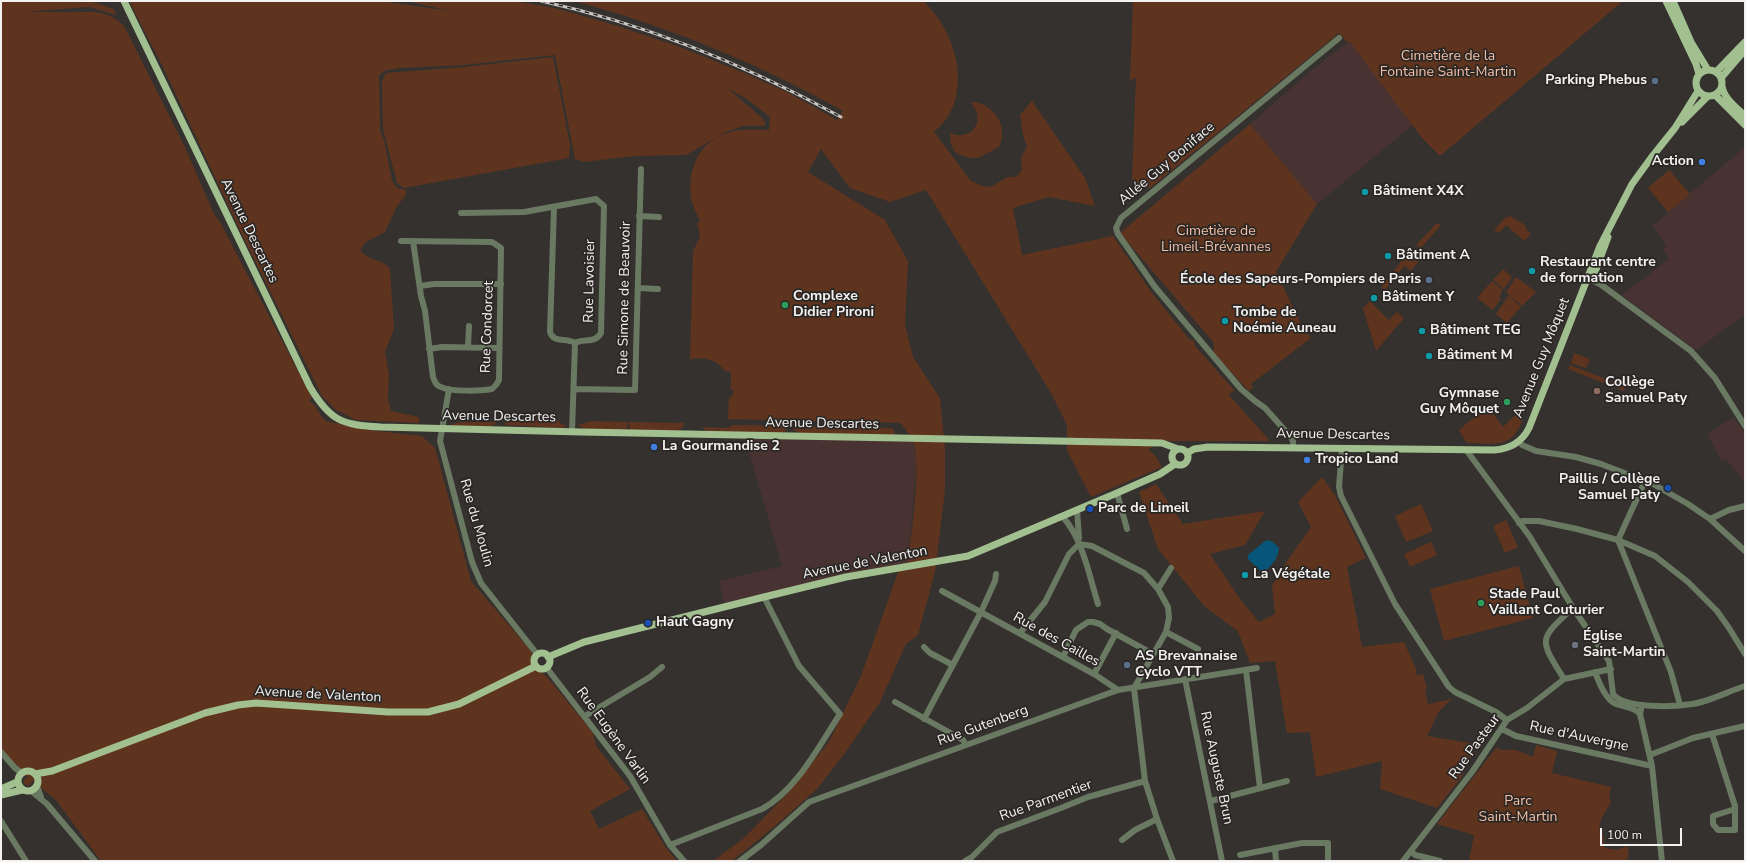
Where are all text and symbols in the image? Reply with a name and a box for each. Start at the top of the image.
park label: Cimetière de la Fontaine Saint-Martin [1380,49,1516,82]
place label: Parking Phebus [1545,73,1647,89]
marker: Parking Phebus [1650,76,1660,86]
street label: Allée Guy Boniface [1116,119,1218,209]
place label: Action [1652,154,1694,170]
marker: Action [1697,157,1707,167]
street label: Avenue Descartes [216,176,282,286]
place label: Bâtiment X4X [1373,184,1464,200]
marker: Bâtiment X4X [1360,187,1370,197]
street label: Rue Simone de Beauvoir [615,221,635,375]
park label: Cimetière de Limeil-Brévannes [1161,224,1271,256]
street label: Rue Lavoisier [581,239,599,323]
place label: Bâtiment A [1396,248,1470,264]
marker: Bâtiment A [1383,251,1393,261]
place label: Restaurant centre de formation [1540,255,1656,288]
marker: Restaurant centre de formation [1527,266,1537,276]
place label: École des Sapeurs-Pompiers de Paris [1180,272,1421,288]
marker: École des Sapeurs-Pompiers de Paris [1424,275,1434,285]
street label: Rue Condorcet [478,280,498,374]
place label: Complexe Didier Pironi [793,289,874,322]
place label: Bâtiment Y [1382,290,1454,306]
marker: Bâtiment Y [1369,293,1379,303]
street label: Avenue Guy Môquet [1510,295,1574,421]
marker: Complexe Didier Pironi [780,300,790,310]
place label: Tombe de Noémie Auneau [1233,305,1336,338]
marker: Tombe de Noémie Auneau [1220,316,1230,326]
place label: Bâtiment TEG [1430,323,1521,339]
marker: Bâtiment TEG [1417,326,1427,336]
place label: Bâtiment M [1437,348,1513,364]
marker: Bâtiment M [1424,351,1434,361]
place label: Collège Samuel Paty [1605,375,1687,408]
place label: Gymnase Guy Môquet [1420,386,1499,418]
marker: Collège Samuel Paty [1592,386,1602,396]
marker: Gymnase Guy Môquet [1502,397,1512,407]
street label: Avenue Descartes [442,408,556,426]
street label: Avenue Descartes [765,415,879,433]
street label: Avenue Descartes [1276,426,1390,444]
place label: La Gourmandise 2 [662,439,780,455]
marker: La Gourmandise 2 [649,442,659,452]
place label: Tropico Land [1315,452,1398,468]
marker: Tropico Land [1302,455,1312,465]
place label: Paillis / Collège Samuel Paty [1559,472,1660,504]
street label: Rue du Moulin [455,477,497,569]
marker: Paillis / Collège Samuel Paty [1663,483,1673,493]
place label: Parc de Limeil [1098,501,1189,517]
marker: Parc de Limeil [1085,504,1095,514]
street label: Avenue de Valenton [801,543,929,583]
place label: La Végétale [1253,567,1330,583]
marker: La Végétale [1240,570,1250,580]
place label: Stade Paul Vaillant Couturier [1489,587,1604,620]
marker: Stade Paul Vaillant Couturier [1476,598,1486,608]
street label: Rue des Cailles [1010,609,1102,671]
place label: Haut Gagny [656,615,734,631]
marker: Haut Gagny [643,618,653,628]
place label: Église Saint-Martin [1583,629,1665,662]
marker: Église Saint-Martin [1570,640,1580,650]
place label: AS Brevannaise Cyclo VTT [1135,649,1237,682]
marker: AS Brevannaise Cyclo VTT [1122,660,1132,670]
street label: Avenue de Valenton [254,683,382,707]
street label: Rue Eugène Varlin [572,684,654,788]
street label: Rue Gutenberg [935,702,1031,750]
street label: Rue Auguste Brun [1196,710,1236,826]
street label: Rue Pasteur [1446,711,1504,783]
street label: Rue d'Auvergne [1528,718,1630,756]
street label: Rue Parmentier [997,776,1095,826]
park label: Parc Saint-Martin [1479,794,1557,826]
scale bar [1602,820,1684,846]
text: 100 m [1607,827,1642,843]

